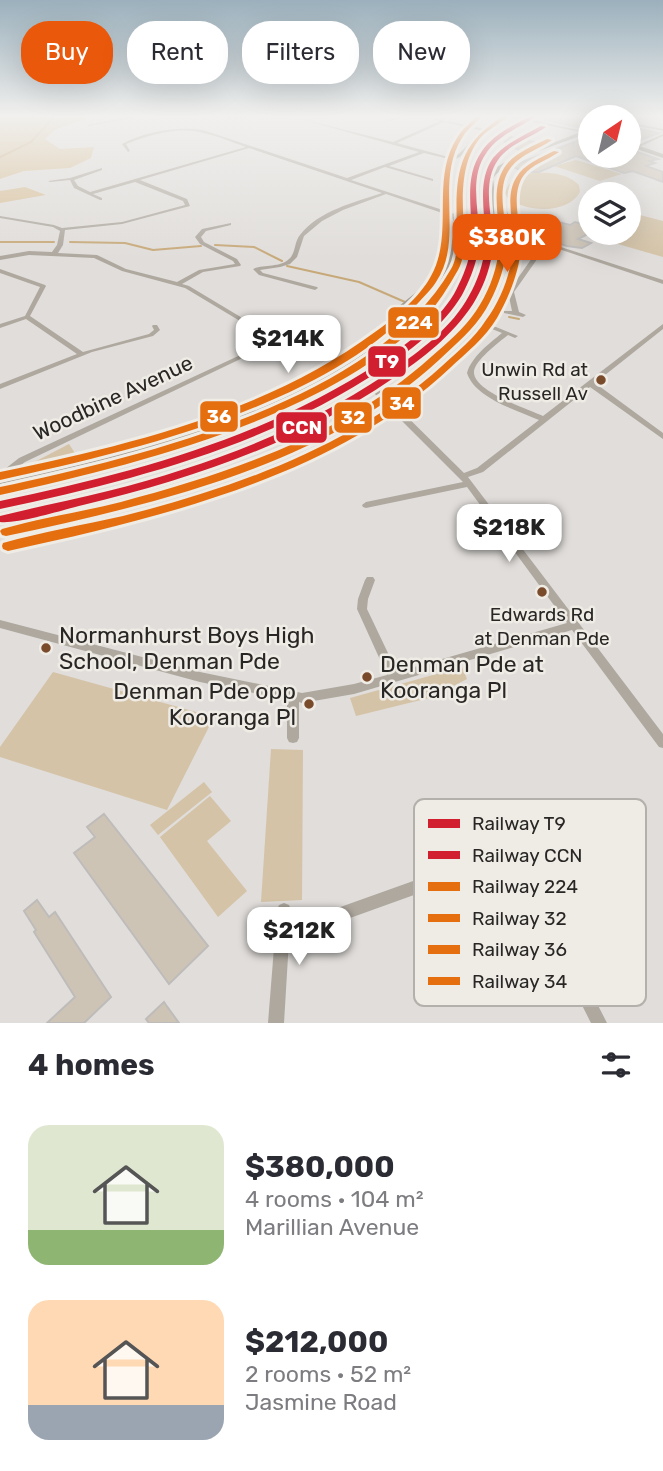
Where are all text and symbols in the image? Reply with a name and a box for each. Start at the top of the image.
chip: Buy [21,21,113,84]
chip: Rent [127,21,228,84]
chip: Filters [242,21,359,84]
chip: New [373,21,470,84]
north arrow [578,105,640,168]
map controls [578,105,641,245]
button: layers [578,182,641,245]
pin: $380K [458,215,556,274]
text: $380K [469,223,545,251]
line badge: 224 [387,306,440,339]
text: 224 [395,311,433,334]
pin: $214K [239,316,337,375]
text: $214K [252,324,324,352]
line badge: T9 [367,345,407,378]
street label: Woodbine Avenue [29,350,197,445]
text: T9 [375,350,399,373]
place label: Unwin Rd at Russell Av [481,358,589,405]
marker: Unwin Rd at Russell Av [594,373,608,387]
line badge: 34 [381,386,422,420]
text: 34 [389,392,415,415]
line badge: 36 [199,400,239,433]
line badge: 32 [333,401,373,434]
text: 36 [207,405,231,428]
text: 32 [341,406,365,429]
line badge: CCN [275,411,328,444]
text: CCN [282,416,322,439]
pin: $218K [460,504,558,564]
text: $218K [473,513,545,541]
marker: Edwards Rd at Denman Pde [535,585,549,599]
place label: Edwards Rd at Denman Pde [474,603,610,650]
place label: Normanhurst Boys High School, Denman Pde [59,621,314,675]
marker: Normanhurst Boys High School, Denman Pde [39,641,53,655]
place label: Denman Pde at Kooranga Pl [380,650,544,704]
marker: Denman Pde at Kooranga Pl [360,670,374,684]
place label: Denman Pde opp Kooranga Pl [113,677,296,731]
marker: Denman Pde opp Kooranga Pl [302,697,316,711]
legend [414,799,646,1006]
text: Railway T9 [472,812,566,835]
text: Railway CCN [472,844,583,867]
text: Railway 224 [472,875,578,898]
text: Railway 32 [472,907,567,930]
pin: $212K [250,908,348,967]
text: $212K [263,916,335,944]
text: Railway 36 [472,938,567,961]
text: Railway 34 [472,970,567,993]
icon: filters [597,1046,635,1084]
text: 4 homes [28,1047,155,1083]
text: $380,000 [245,1149,395,1185]
icon: home [84,1153,168,1237]
text: 4 rooms · 104 m² [245,1185,424,1213]
text: Marillian Avenue [245,1213,419,1241]
text: $212,000 [245,1324,388,1360]
icon: home [84,1328,168,1412]
text: 2 rooms · 52 m² [245,1360,411,1388]
text: Jasmine Road [245,1388,397,1416]

